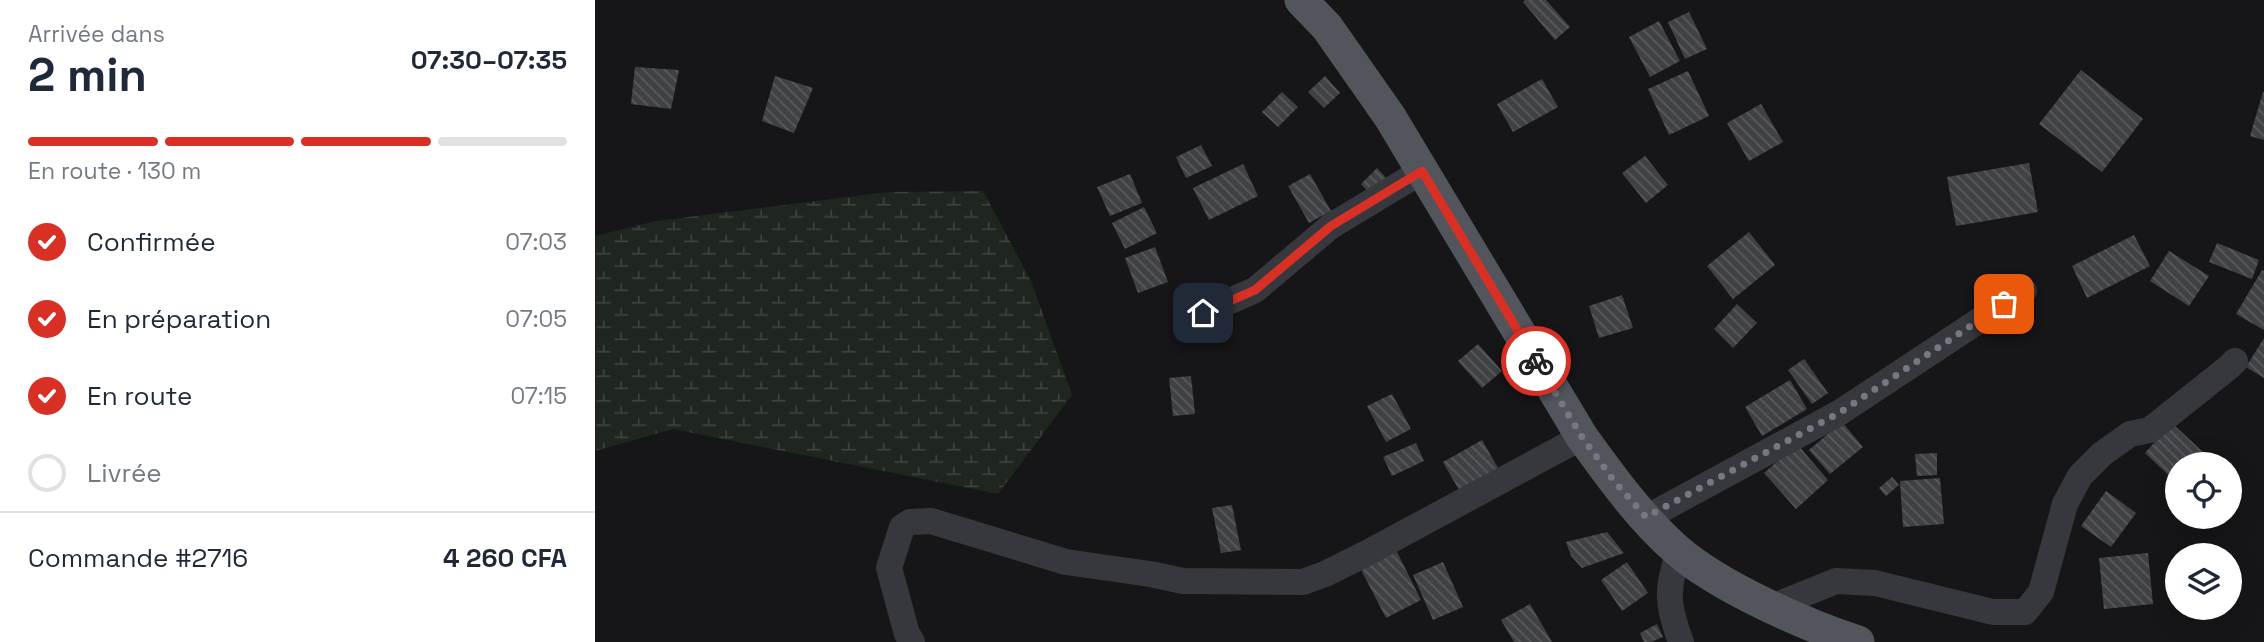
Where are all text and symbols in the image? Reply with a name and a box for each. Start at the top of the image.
text: Arrivée dans [28,19,165,49]
text: 07:30–07:35 [411,43,567,77]
text: 2 min [28,46,147,104]
text: En route · 130 m [28,156,201,186]
icon: check [28,223,66,261]
text: Confirmée [87,225,216,259]
text: 07:03 [505,227,567,257]
pin [1974,274,2034,334]
pin [1173,283,1233,343]
icon: bag [1985,285,2023,323]
icon: home [1184,294,1222,332]
icon: check [28,300,66,338]
text: En préparation [87,302,271,336]
text: 07:05 [505,304,567,334]
courier [1501,326,1571,396]
icon: bike [1517,342,1555,380]
icon: check [28,377,66,415]
text: En route [87,379,192,413]
text: 07:15 [510,381,567,411]
map controls [2165,452,2242,620]
button: locate [2165,452,2242,529]
text: Livrée [87,456,162,490]
text: Commande #2716 [28,541,248,575]
text: 4 260 CFA [443,541,567,575]
button: layers [2165,543,2242,620]

